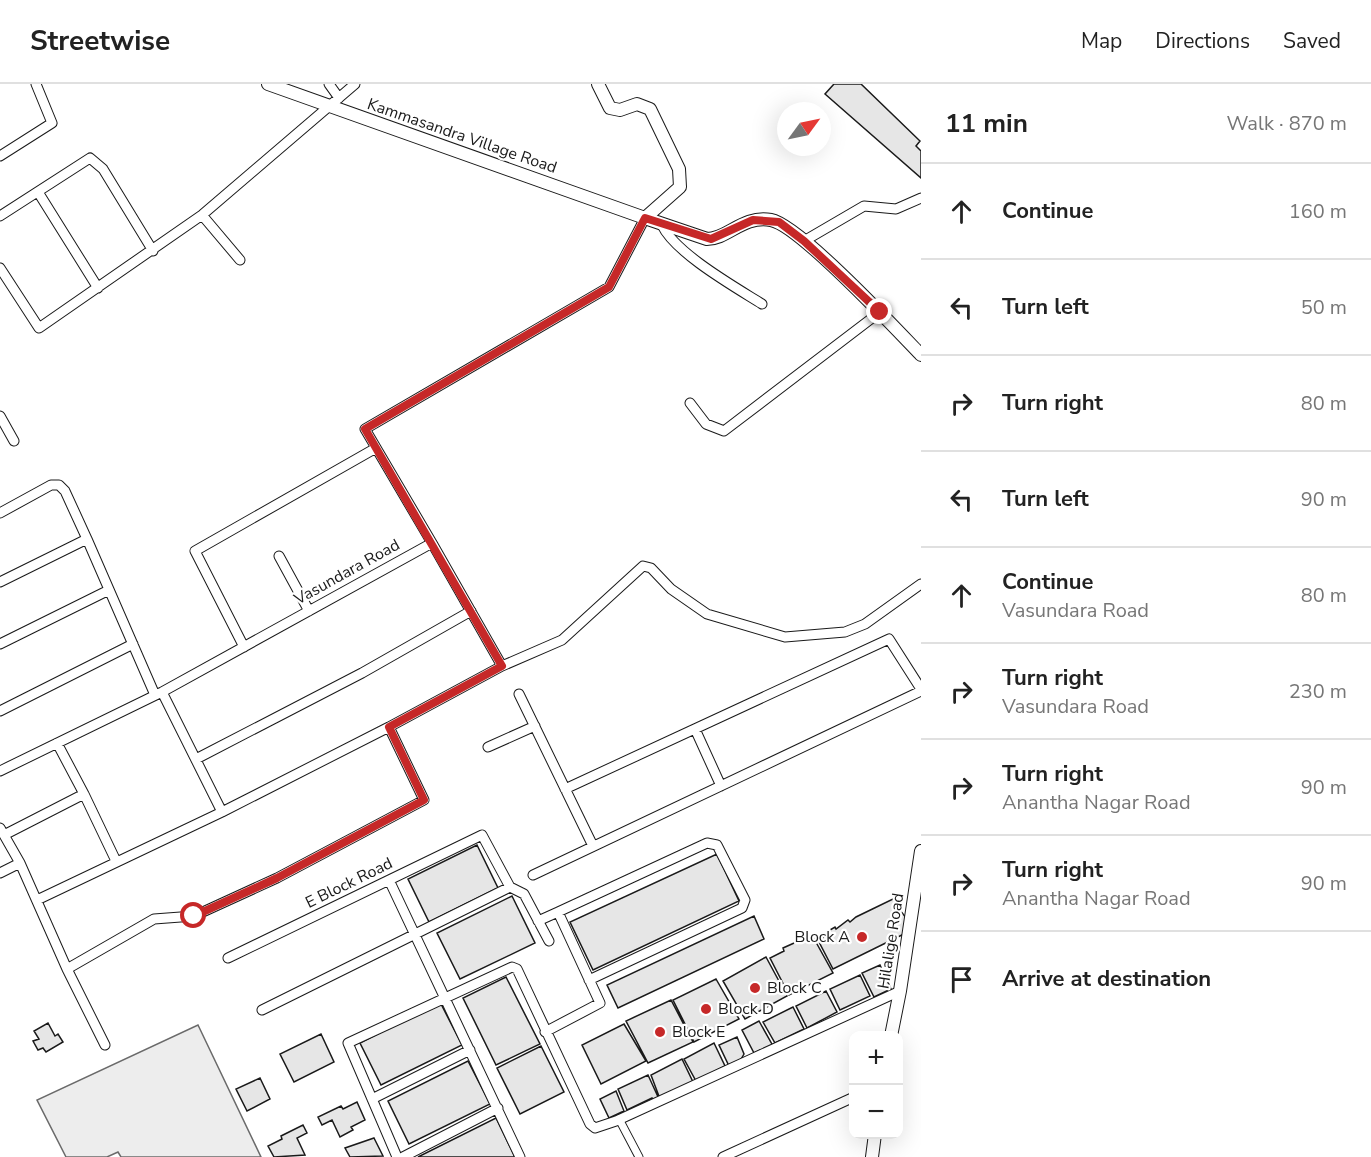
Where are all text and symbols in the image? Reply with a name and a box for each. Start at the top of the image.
text: Streetwise [30,22,170,60]
text: Map [1081,27,1122,55]
text: Directions [1155,27,1250,55]
text: Saved [1283,27,1341,55]
street label: Kammasandra Village Road [364,93,560,179]
north arrow [777,102,831,156]
text: 11 min [945,106,1028,141]
text: Walk · 870 m [1227,110,1347,137]
icon: ahead [945,195,978,228]
text: Continue [1002,196,1093,226]
text: 160 m [1289,198,1347,225]
icon: left [945,291,978,324]
text: Turn left [1002,292,1089,322]
text: 50 m [1301,294,1347,321]
route end [866,298,892,324]
icon: right [945,387,978,420]
text: Turn right [1002,388,1103,418]
text: 80 m [1301,390,1347,417]
icon: left [945,483,978,516]
text: Turn left [1002,484,1089,514]
text: 90 m [1301,486,1347,513]
street label: Vasundara Road [289,534,404,611]
text: Continue [1002,567,1093,597]
icon: ahead [945,579,978,612]
text: 80 m [1301,582,1347,609]
text: Vasundara Road [1002,597,1149,624]
text: Turn right [1002,663,1103,693]
icon: right [945,675,978,708]
text: 230 m [1289,678,1347,705]
text: Vasundara Road [1002,693,1149,720]
text: Turn right [1002,759,1103,789]
icon: right [945,771,978,804]
text: 90 m [1301,774,1347,801]
text: Anantha Nagar Road [1002,789,1191,816]
street label: E Block Road [302,852,396,914]
text: Turn right [1002,855,1103,885]
icon: right [945,867,978,900]
text: 90 m [1301,870,1347,897]
text: Anantha Nagar Road [1002,885,1191,912]
street label: Hilalige Road [873,891,909,991]
route start [180,902,206,928]
place label: Block A [794,926,850,948]
marker: Block A [855,930,869,944]
icon: arrive [945,963,978,996]
text: Arrive at destination [1002,964,1211,994]
place label: Block C [767,977,822,999]
marker: Block C [748,981,762,995]
place label: Block D [718,998,774,1020]
marker: Block D [699,1002,713,1016]
place label: Block E [672,1021,725,1043]
marker: Block E [653,1025,667,1039]
map controls [849,1031,903,1139]
button: + [849,1031,903,1085]
button: − [849,1085,903,1139]

